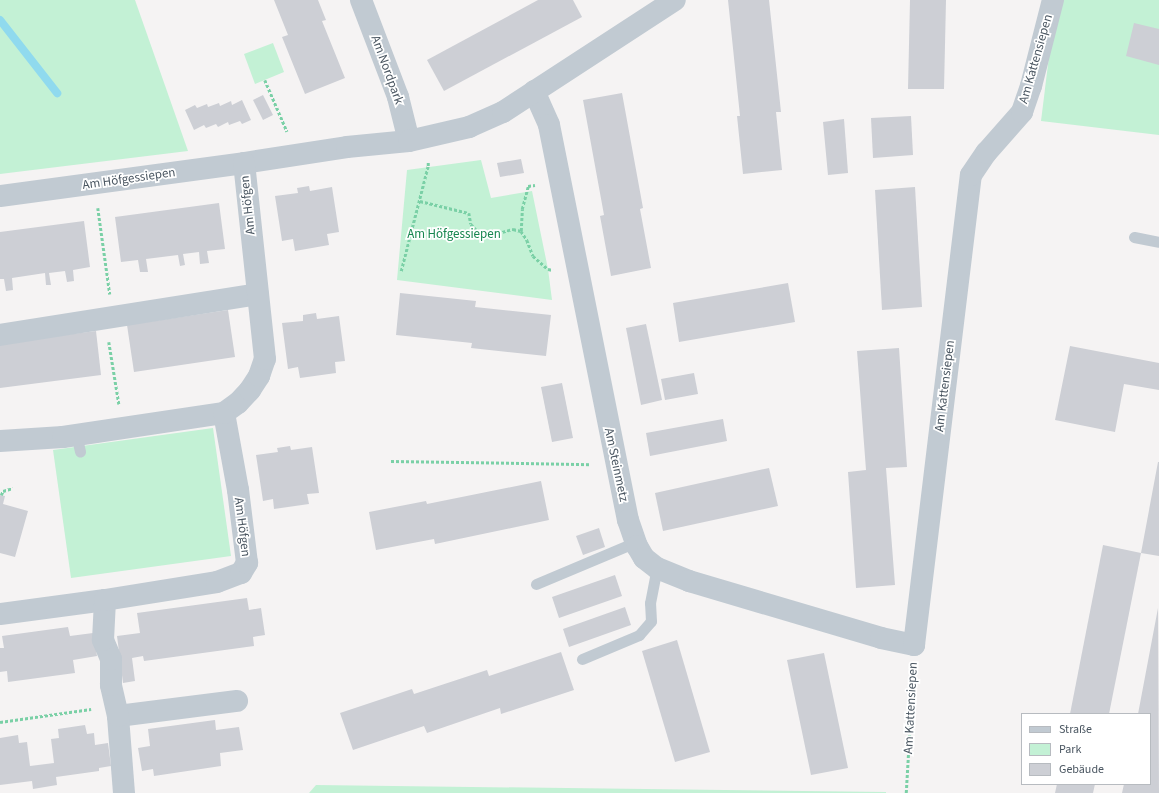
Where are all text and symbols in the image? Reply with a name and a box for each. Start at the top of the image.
street label: Am Kattensiepen [1016,13,1056,105]
street label: Am Nordpark [367,33,407,107]
street label: Am Höfgessiepen [82,165,176,193]
street label: Am Höfgen [237,175,259,235]
park label: Am Höfgessiepen [407,226,501,242]
street label: Am Kattensiepen [932,339,958,433]
street label: Am Steinmetz [601,427,631,503]
street label: Am Höfgen [231,497,253,557]
street label: Am Kattensiepen [901,662,921,754]
legend [1021,713,1151,785]
text: Straße [1059,721,1092,738]
text: Park [1059,741,1081,758]
text: Gebäude [1059,761,1104,778]

